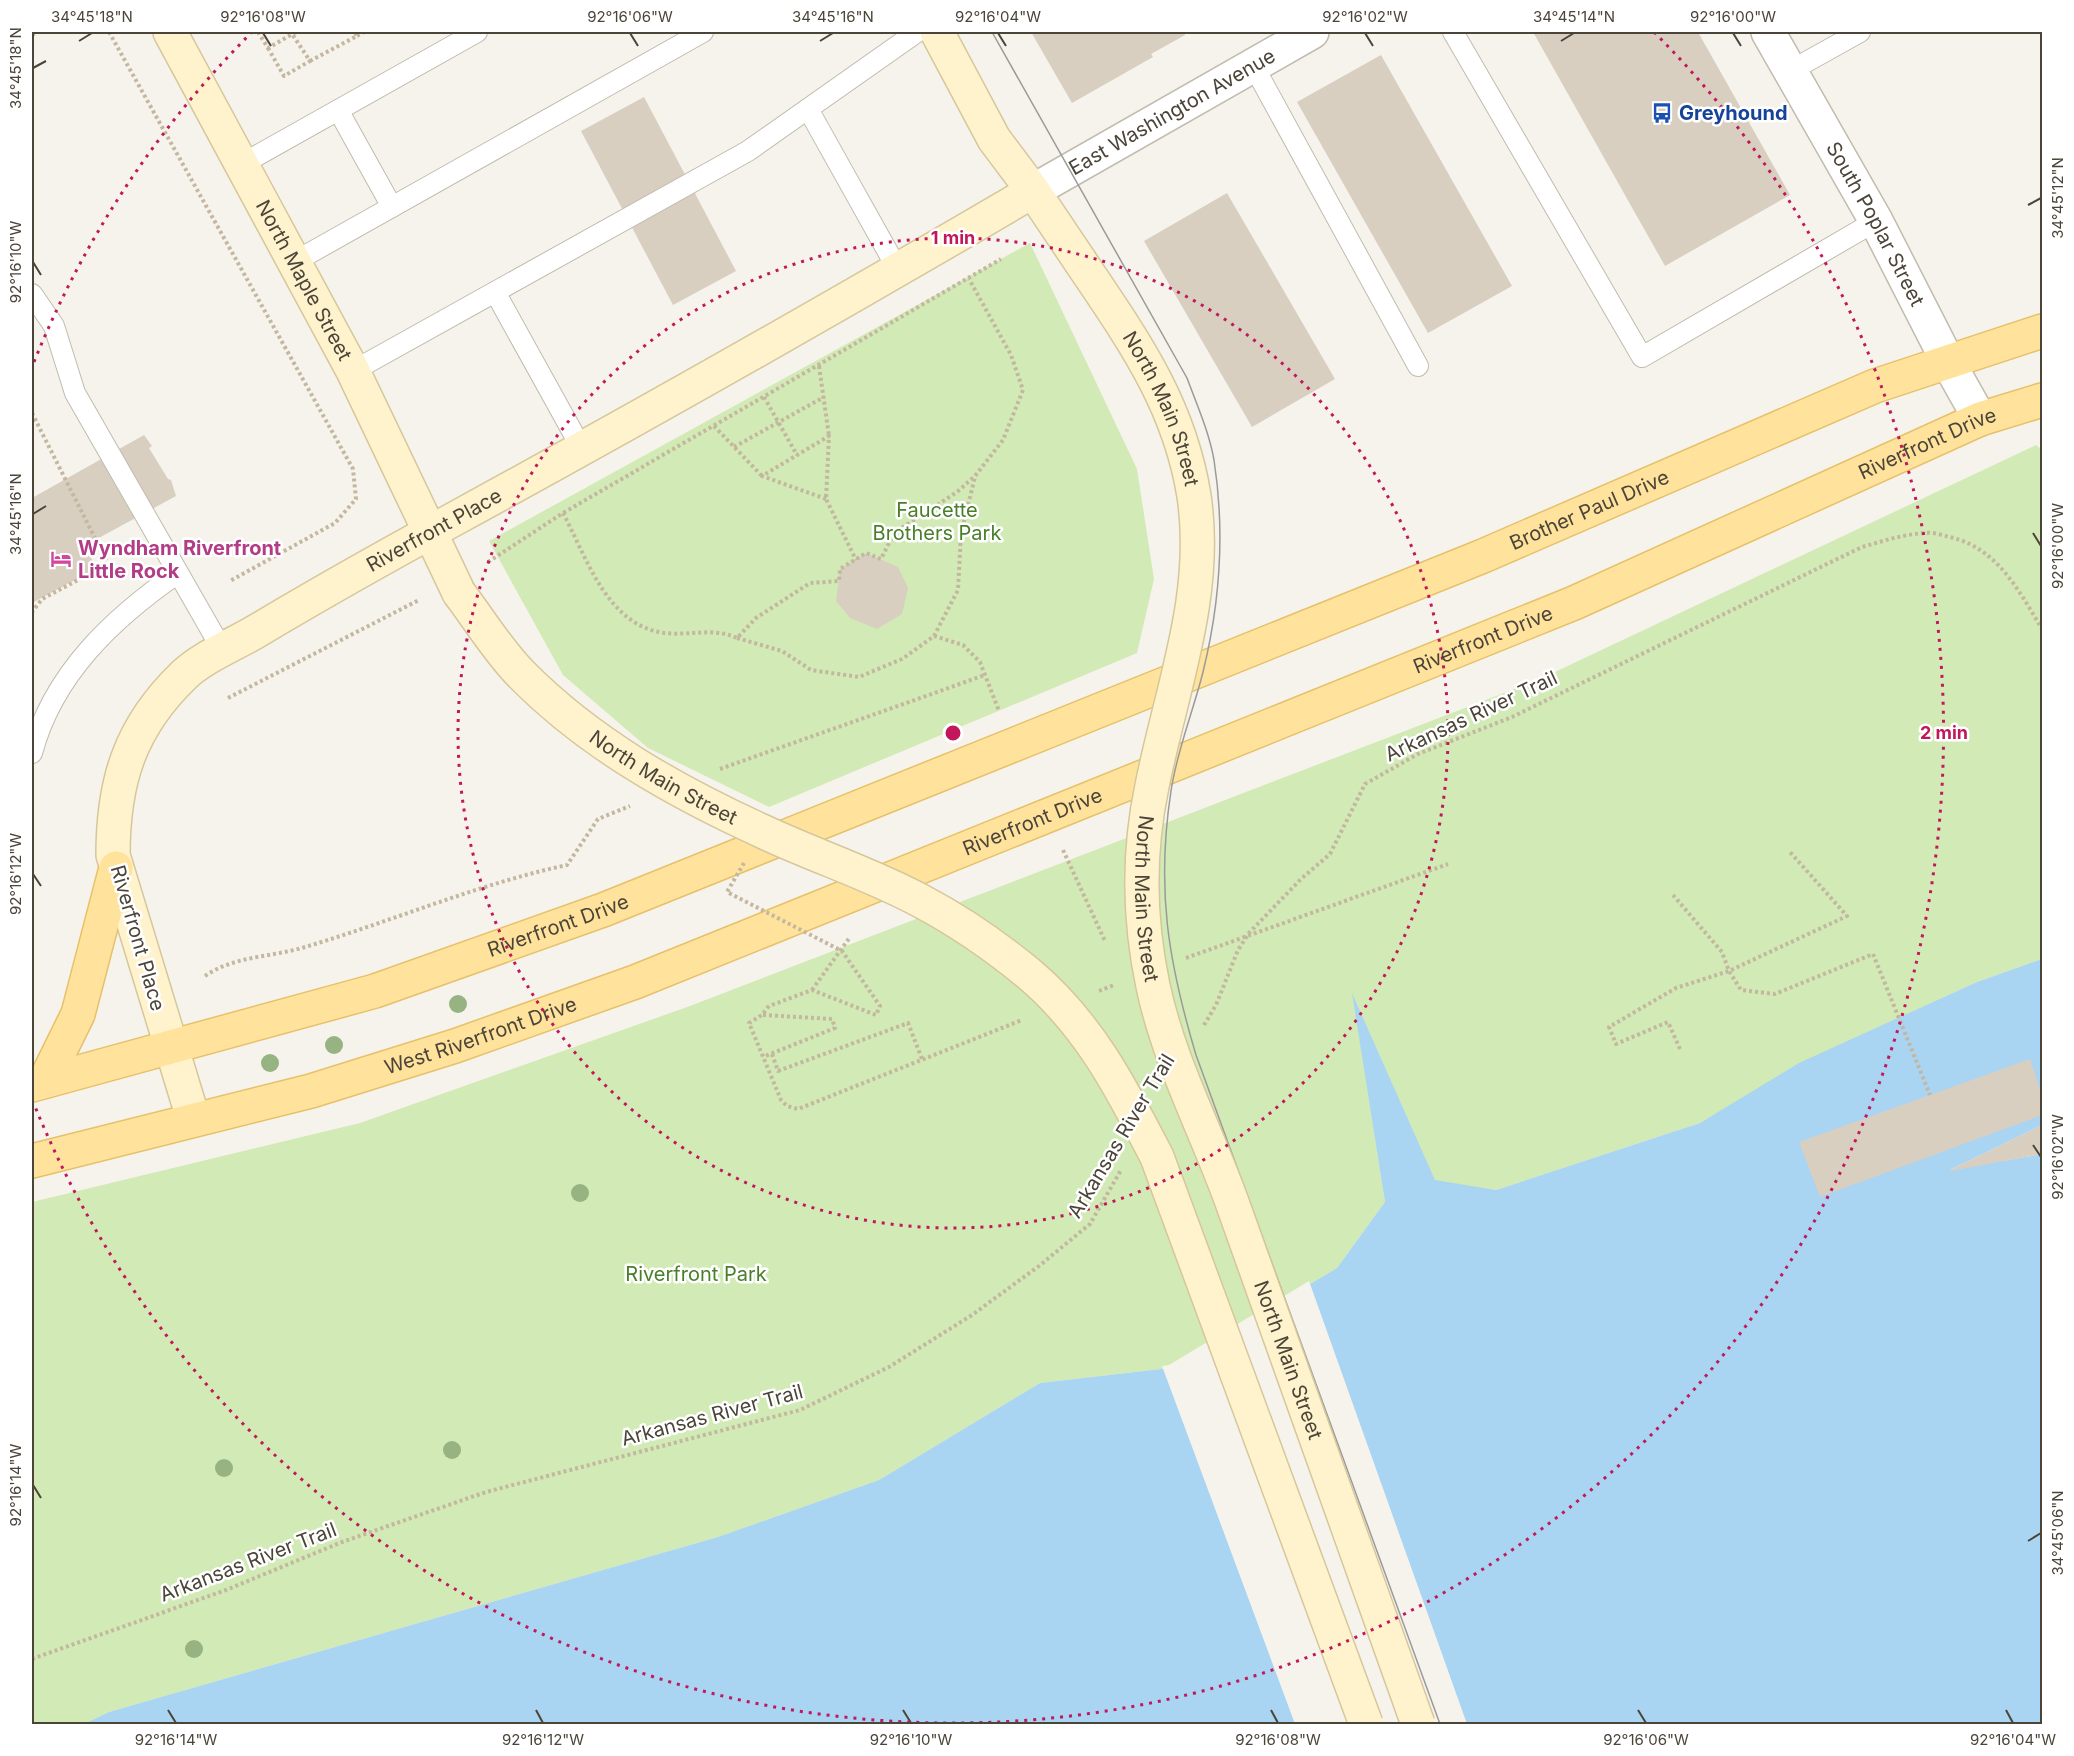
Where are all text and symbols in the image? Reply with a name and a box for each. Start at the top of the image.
text: 34°45'18"N [51,7,133,26]
text: 92°16'08"W [220,7,306,26]
text: 92°16'06"W [587,7,673,26]
text: 34°45'16"N [792,7,874,26]
text: 92°16'04"W [955,7,1041,26]
text: 92°16'02"W [1322,7,1408,26]
text: 34°45'14"N [1533,7,1615,26]
text: 92°16'00"W [1690,7,1776,26]
text: 34°45'18"N [6,27,25,109]
street label: East Washington Avenue [1065,44,1279,180]
bus stop icon: Greyhound [1650,101,1674,125]
place label: Greyhound [1679,101,1788,125]
street label: South Poplar Street [1821,137,1930,311]
text: 34°45'12"N [2048,157,2067,239]
street label: North Maple Street [251,196,357,365]
text: 92°16'10"W [6,221,25,303]
text: 1 min [931,227,975,248]
street label: North Main Street [1118,327,1204,489]
street label: Riverfront Drive [1855,403,1999,484]
street label: Brother Paul Drive [1506,465,1673,555]
text: 34°45'16"N [6,473,25,555]
street label: Riverfront Place [362,483,506,577]
park label: Faucette Brothers Park [873,498,1001,545]
text: 92°16'00"W [2048,503,2067,589]
place label: Wyndham Riverfront Little Rock [78,536,281,583]
hotel icon: Wyndham Riverfront Little Rock [49,547,73,571]
street label: Riverfront Drive [1410,601,1556,679]
street label: Arkansas River Trail [1381,666,1561,766]
text: 2 min [1920,722,1968,743]
centre of rings [943,723,963,743]
street label: North Main Street [585,725,741,830]
street label: Riverfront Drive [959,783,1106,861]
street label: North Main Street [1130,814,1164,984]
text: 92°16'12"W [6,833,25,915]
street label: Riverfront Place [106,862,170,1014]
street label: Riverfront Drive [484,889,632,962]
street label: West Riverfront Drive [382,992,580,1079]
street label: Arkansas River Trail [1062,1050,1180,1222]
text: 92°16'02"W [2048,1114,2067,1200]
park label: Riverfront Park [625,1262,767,1286]
street label: North Main Street [1249,1277,1328,1443]
street label: Arkansas River Trail [618,1379,806,1451]
text: 92°16'14"W [6,1443,25,1526]
text: 34°45'06"N [2048,1490,2067,1576]
street label: Arkansas River Trail [156,1517,340,1607]
text: 92°16'14"W [135,1730,218,1749]
text: 92°16'12"W [502,1730,584,1749]
text: 92°16'10"W [870,1730,952,1749]
text: 92°16'08"W [1235,1730,1321,1749]
text: 92°16'06"W [1603,1730,1689,1749]
text: 92°16'04"W [1970,1730,2056,1749]

